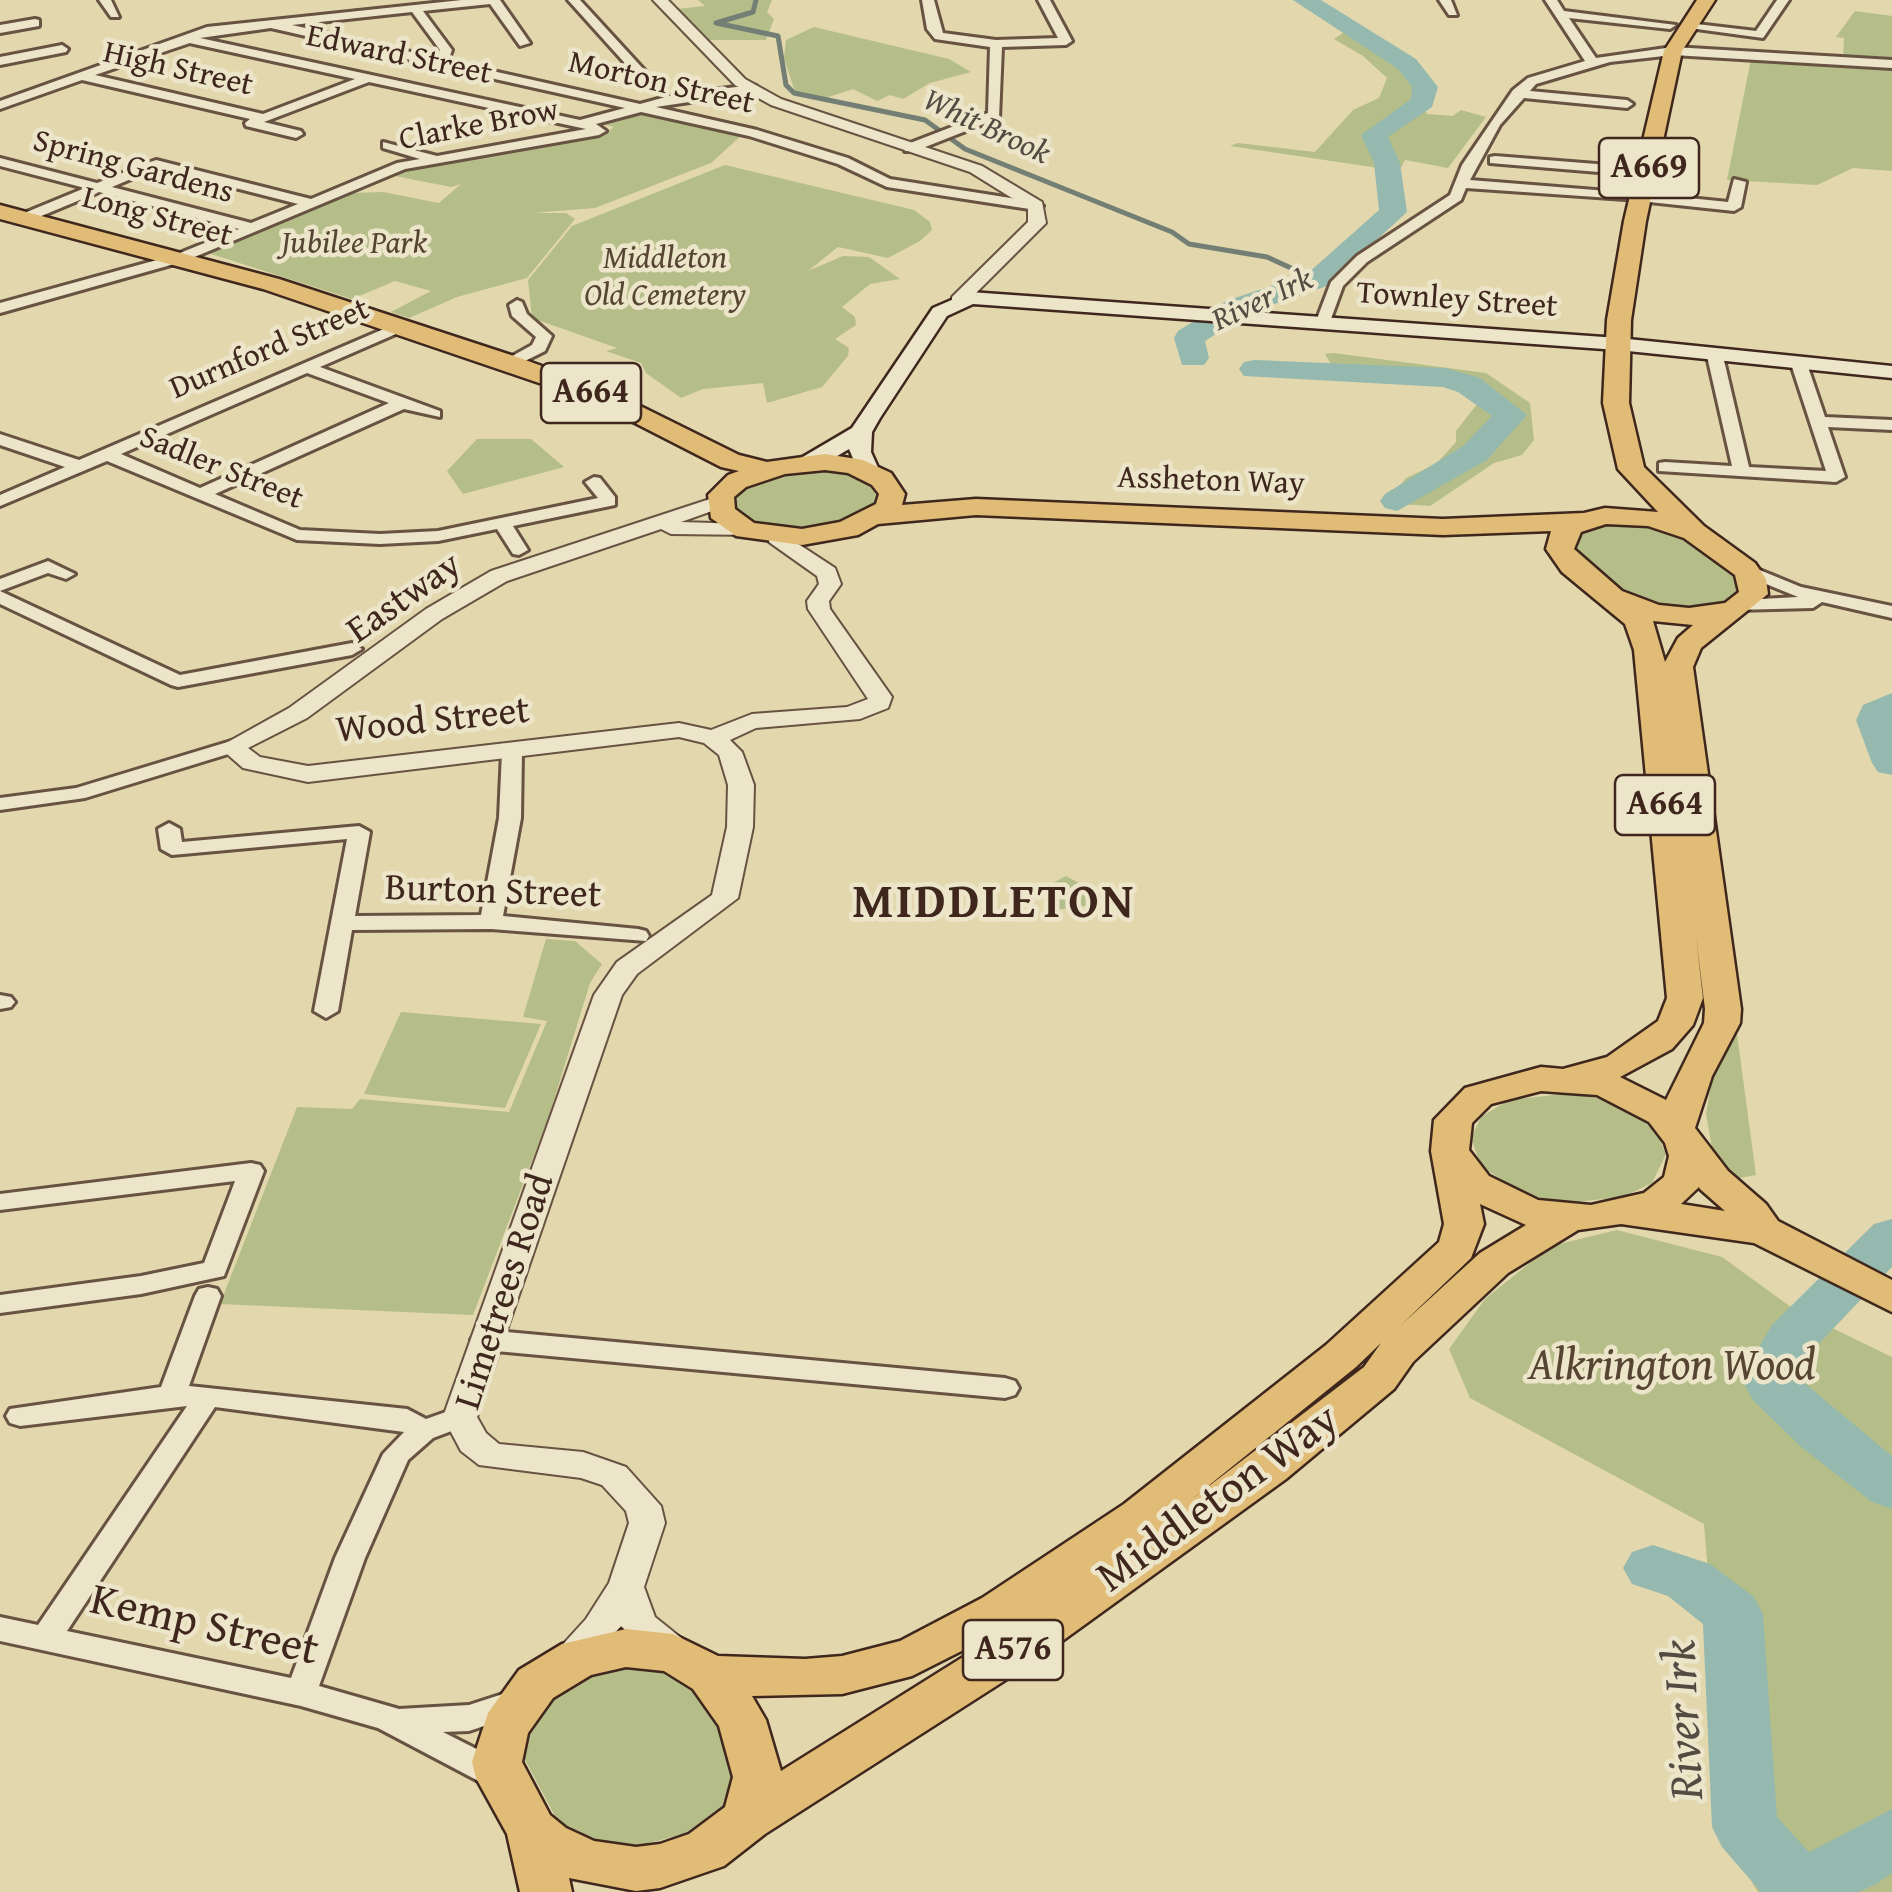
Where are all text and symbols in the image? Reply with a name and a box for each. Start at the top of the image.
street label: Edward Street [303,18,495,94]
street label: High Street [100,34,256,106]
street label: Morton Street [564,44,758,124]
water label: Whit Brook [916,82,1056,174]
street label: Clarke Brow [396,92,562,160]
street label: Spring Gardens [29,123,237,213]
road number: A669 [1599,138,1699,198]
street label: Long Street [78,180,236,256]
park label: Jubilee Park [281,226,427,264]
park label: Middleton Old Cemetery [584,241,746,316]
water label: River Irk [1207,261,1319,341]
street label: Townley Street [1355,275,1559,327]
street label: Durnford Street [165,291,375,409]
road number: A664 [541,363,641,423]
street label: Sadler Street [134,419,308,519]
street label: Assheton Way [1117,460,1305,504]
street label: Eastway [339,543,471,655]
street label: Wood Street [334,689,532,755]
road number: A664 [1615,775,1715,835]
street label: Burton Street [384,866,602,920]
district label: MIDDLETON [852,876,1136,934]
street label: Limetrees Road [446,1168,566,1416]
park label: Alkrington Wood [1528,1341,1816,1395]
street label: Middleton Way [1088,1394,1350,1606]
street label: Kemp Street [85,1575,323,1679]
road number: A576 [963,1620,1063,1680]
water label: River Irk [1653,1639,1719,1801]

